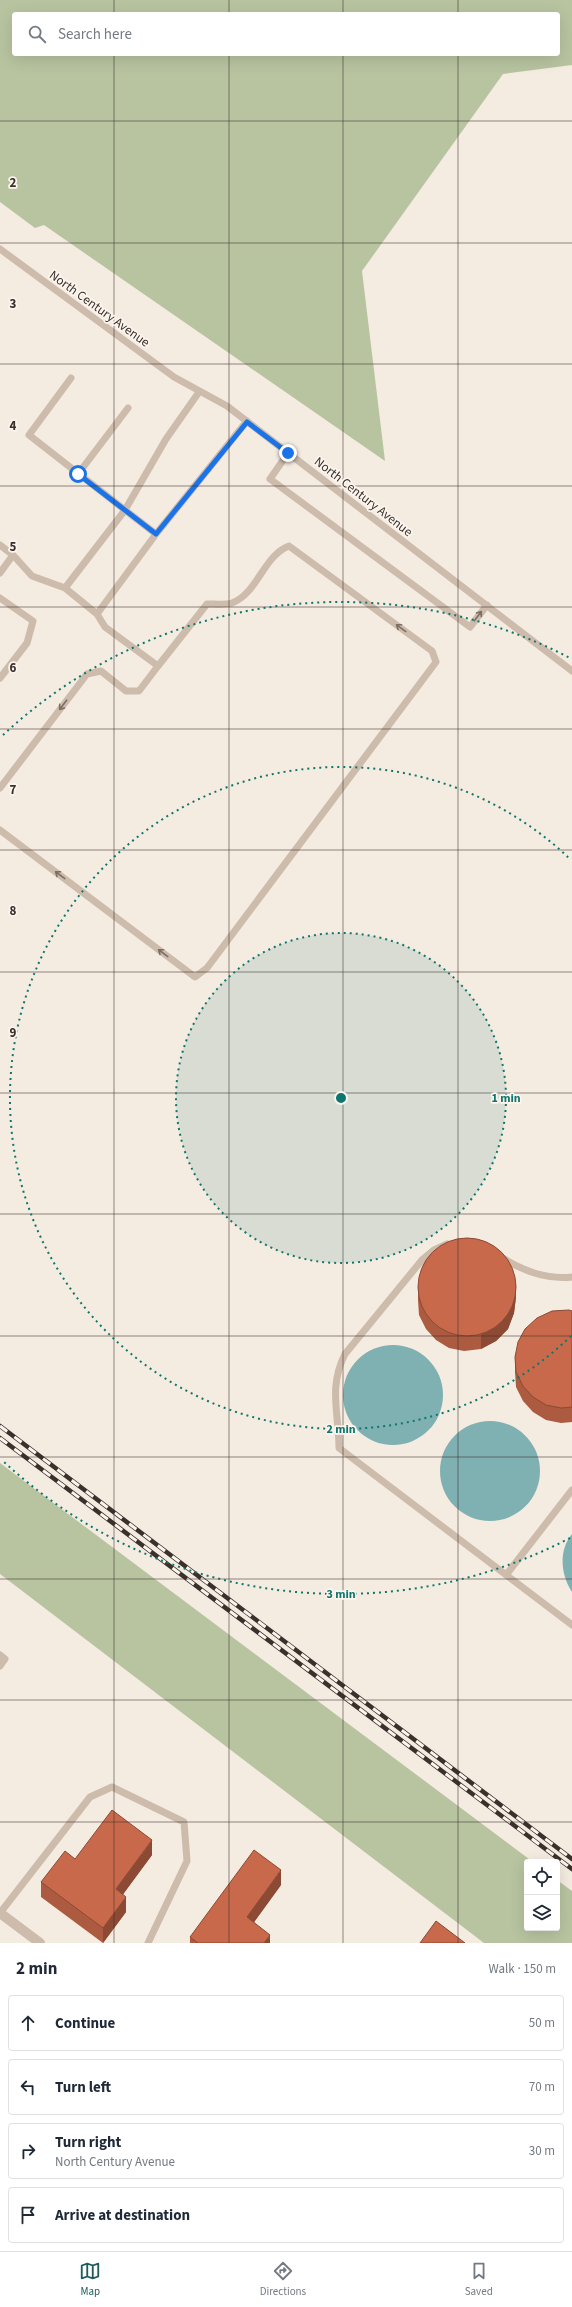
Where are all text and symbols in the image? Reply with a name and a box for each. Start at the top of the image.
search box [12,12,560,56]
icon: search [26,23,48,45]
text: Search here [58,24,132,45]
text: 2 [10,174,17,192]
street label: North Century Avenue [46,266,153,351]
text: 3 [10,295,17,313]
text: 4 [10,417,17,435]
route end [279,444,297,462]
street label: North Century Avenue [311,453,416,541]
route start [69,465,87,483]
text: 5 [10,538,17,556]
one-way arrow [474,611,482,622]
one-way arrow [395,623,406,632]
text: 6 [10,659,17,677]
one-way arrow [59,700,68,711]
text: 7 [10,781,17,799]
one-way arrow [54,871,65,879]
text: 8 [10,902,17,920]
one-way arrow [158,949,169,957]
text: 9 [10,1024,17,1042]
text: 1 min [491,1090,521,1107]
centre of rings [334,1091,348,1105]
text: 2 min [326,1421,356,1438]
text: 3 min [326,1586,356,1603]
map controls [524,1859,560,1931]
button: locate [524,1859,560,1895]
button: layers [524,1895,560,1931]
text: 2 min [16,1957,57,1981]
text: Walk · 150 m [488,1960,556,1978]
icon: ahead [17,2012,39,2034]
text: Continue [55,2013,115,2034]
text: 50 m [529,2014,555,2032]
icon: left [17,2076,39,2098]
text: Turn left [55,2077,111,2098]
text: 70 m [529,2078,555,2096]
text: Turn right [55,2132,121,2153]
icon: right [17,2140,39,2162]
text: 30 m [529,2142,555,2160]
text: North Century Avenue [55,2153,175,2171]
icon: arrive [17,2204,39,2226]
text: Arrive at destination [55,2205,190,2226]
tab: Map [79,2260,101,2299]
tab: Directions [260,2260,306,2299]
tab: Saved [465,2260,493,2299]

